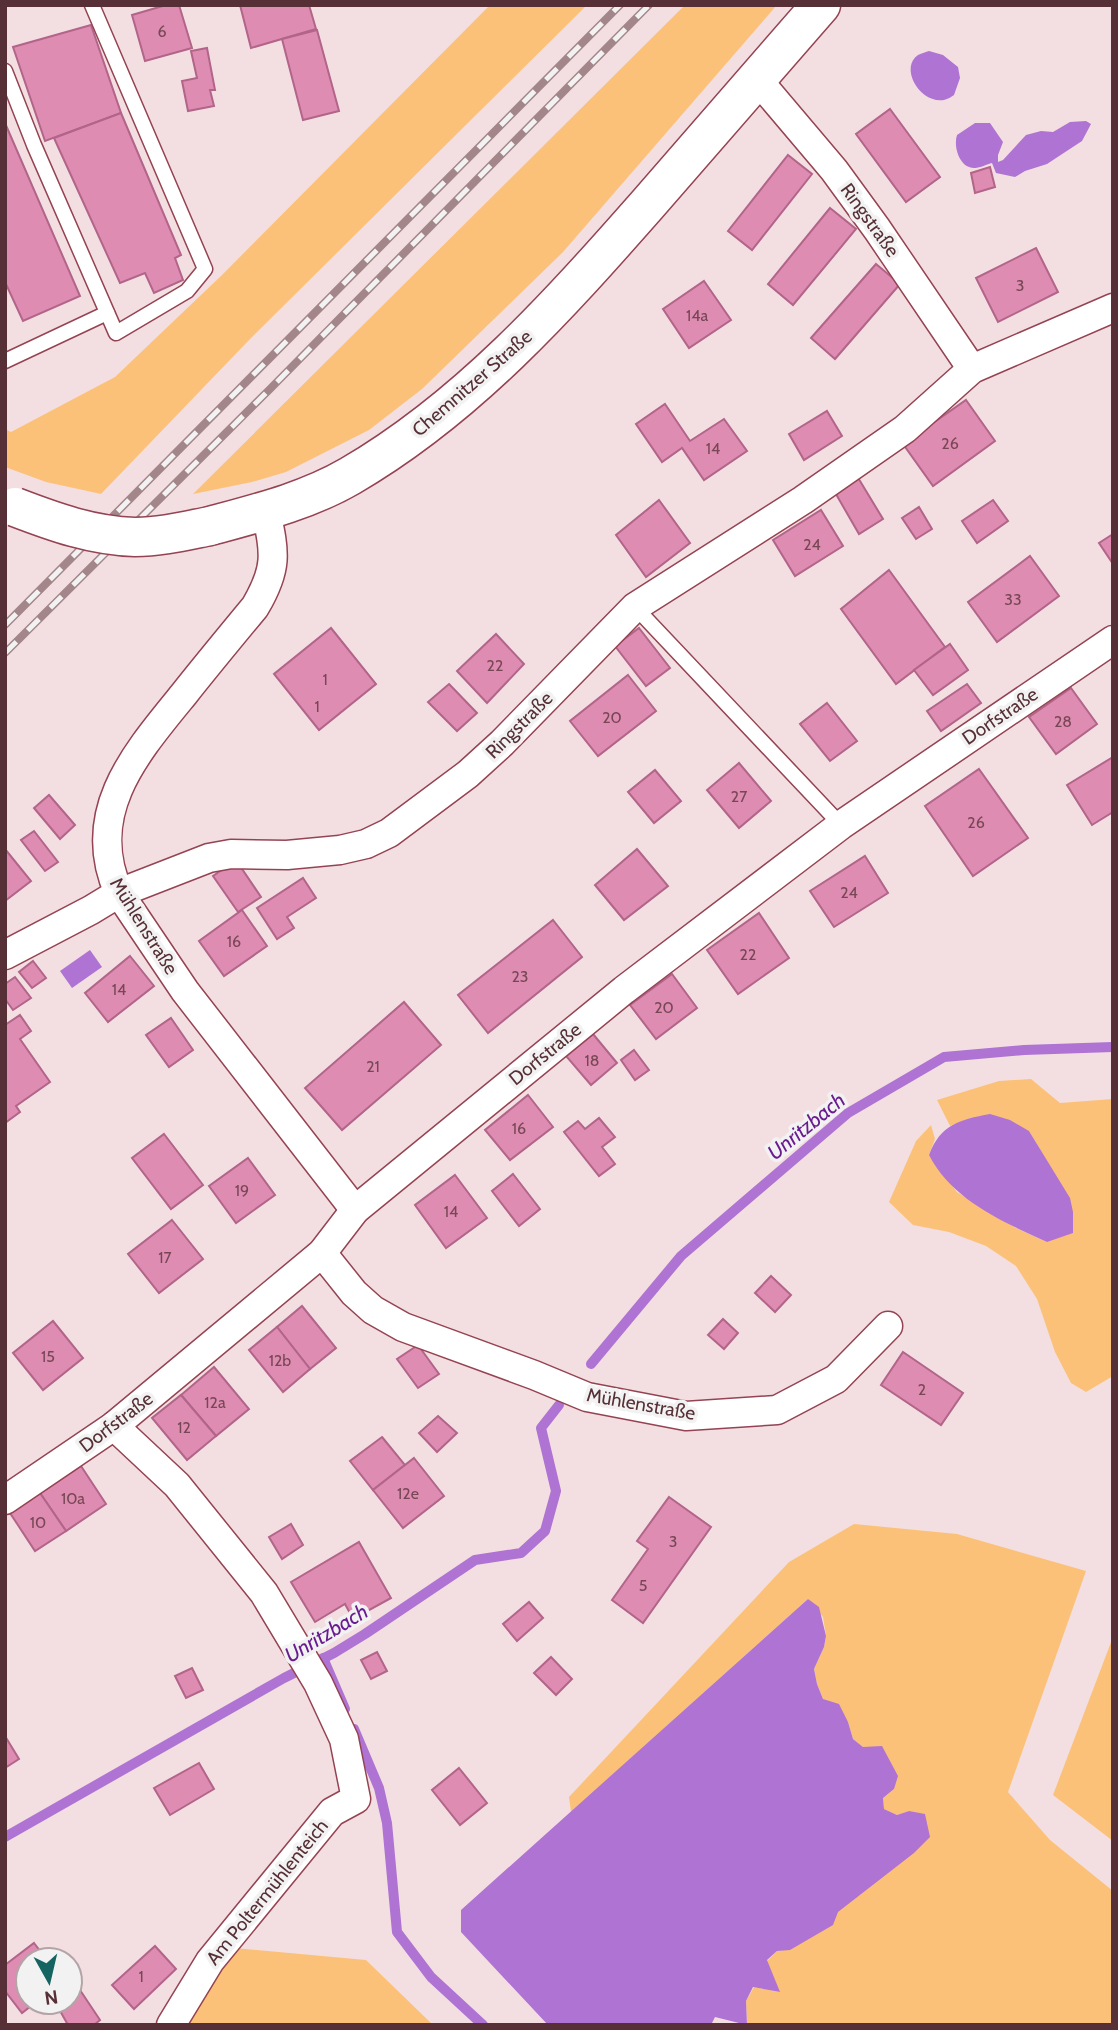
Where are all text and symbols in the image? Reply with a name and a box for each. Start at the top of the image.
house number: 6 [157,22,167,41]
street label: Ringstraße [836,179,905,261]
house number: 3 [1016,276,1024,295]
house number: 14a [686,306,708,325]
street label: Chemnitzer Straße [407,325,537,441]
house number: 26 [941,434,959,453]
house number: 14 [706,439,720,458]
house number: 24 [803,535,821,554]
house number: 33 [1004,590,1022,609]
house number: 22 [487,656,503,675]
house number: 1 [322,670,328,689]
street label: Dorfstraße [958,682,1042,750]
street label: Ringstraße [481,687,557,763]
house number: 1 [314,697,320,716]
house number: 20 [602,708,622,727]
house number: 28 [1054,712,1072,731]
house number: 27 [731,787,747,806]
house number: 26 [967,813,985,832]
street label: Mühlenstraße [105,873,183,979]
house number: 24 [840,883,858,902]
house number: 16 [227,932,241,951]
house number: 22 [740,945,756,964]
house number: 23 [511,967,529,986]
house number: 14 [112,980,126,999]
house number: 20 [654,998,674,1017]
street label: Dorfstraße [504,1018,586,1090]
house number: 18 [585,1051,599,1070]
house number: 21 [366,1057,380,1076]
water label: Unritzbach [762,1087,850,1165]
house number: 16 [512,1119,526,1138]
house number: 19 [235,1181,249,1200]
house number: 14 [444,1202,458,1221]
house number: 17 [158,1248,172,1267]
house number: 15 [41,1347,55,1366]
house number: 12b [269,1351,291,1370]
house number: 2 [918,1380,926,1399]
street label: Mühlenstraße [585,1383,697,1425]
street label: Dorfstraße [75,1387,158,1457]
house number: 12a [204,1393,226,1412]
house number: 12 [177,1418,191,1437]
house number: 12e [397,1484,419,1503]
house number: 10a [61,1489,85,1508]
house number: 10 [30,1513,46,1532]
house number: 3 [669,1532,677,1551]
house number: 5 [639,1576,647,1595]
water label: Unritzbach [280,1598,372,1668]
street label: Am Poltermühlenteich [201,1815,333,1969]
north arrow [14,1946,84,2016]
house number: 1 [138,1967,144,1986]
text: N [43,1985,60,2010]

